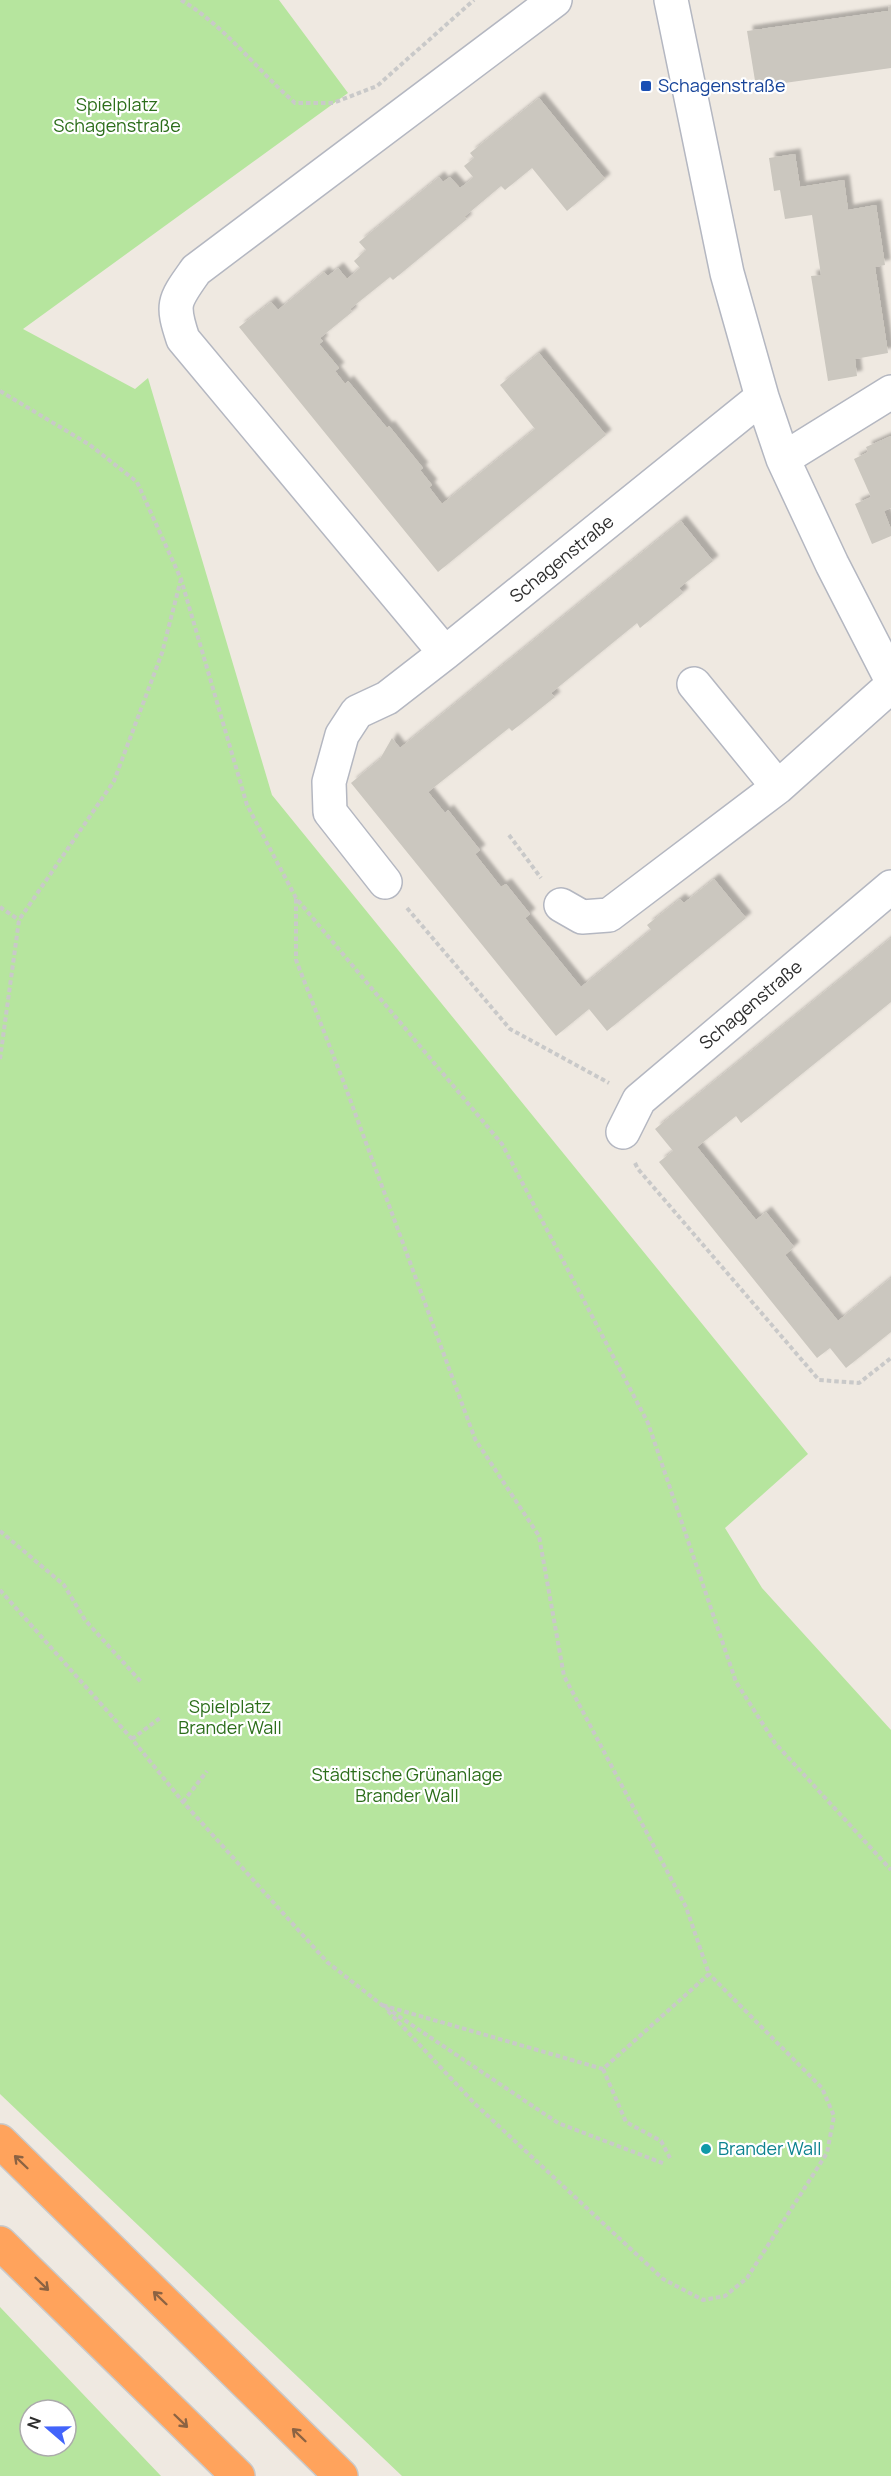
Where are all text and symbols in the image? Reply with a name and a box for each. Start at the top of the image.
place label: Schagenstraße [658,73,785,97]
marker: Schagenstraße [639,79,653,93]
park label: Spielplatz Schagenstraße [53,92,181,137]
street label: Schagenstraße [504,509,618,608]
street label: Schagenstraße [694,954,807,1054]
park label: Spielplatz Brander Wall [178,1694,282,1739]
park label: Städtische Grünanlage Brander Wall [311,1762,503,1807]
place label: Brander Wall [718,2136,822,2160]
marker: Brander Wall [699,2142,713,2156]
one-way arrow [13,2154,28,2169]
one-way arrow [34,2277,49,2292]
one-way arrow [152,2291,167,2306]
north arrow [18,2398,78,2458]
one-way arrow [174,2413,189,2428]
text: N [22,2414,46,2432]
one-way arrow [291,2428,306,2442]

